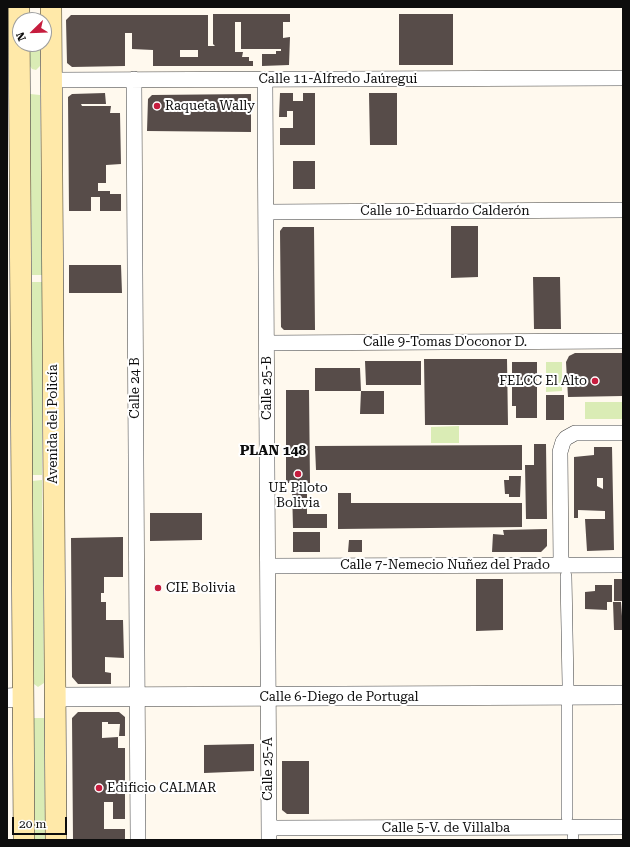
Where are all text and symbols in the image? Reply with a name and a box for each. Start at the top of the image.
north arrow [12,12,52,52]
text: N [14,30,29,43]
street label: Calle 11-Alfredo Jaúregui [259,71,417,87]
place label: Raqueta Wally [165,98,255,114]
marker: Raqueta Wally [152,101,162,111]
street label: Calle 10-Eduardo Calderón [360,203,530,219]
street label: Calle 9-Tomas D'oconor D. [363,334,527,350]
street label: Calle 25-B [259,356,275,420]
street label: Calle 24 B [127,357,143,419]
street label: Avenida del Policía [45,364,61,484]
place label: FELCC El Alto [499,373,587,389]
marker: FELCC El Alto [590,376,600,386]
district label: PLAN 148 [240,443,306,459]
marker: UE Piloto Bolivia [293,469,303,479]
place label: UE Piloto Bolivia [268,480,328,511]
street label: Calle 7-Nemecio Nuñez del Prado [340,557,550,573]
place label: CIE Bolivia [166,580,235,596]
marker: CIE Bolivia [153,583,163,593]
street label: Calle 6-Diego de Portugal [259,689,419,705]
street label: Calle 25-A [260,737,276,801]
place label: Edificio CALMAR [107,780,216,796]
marker: Edificio CALMAR [94,783,104,793]
scale bar [14,809,69,835]
text: 20 m [19,817,46,831]
street label: Calle 5-V. de Villalba [382,820,510,836]

